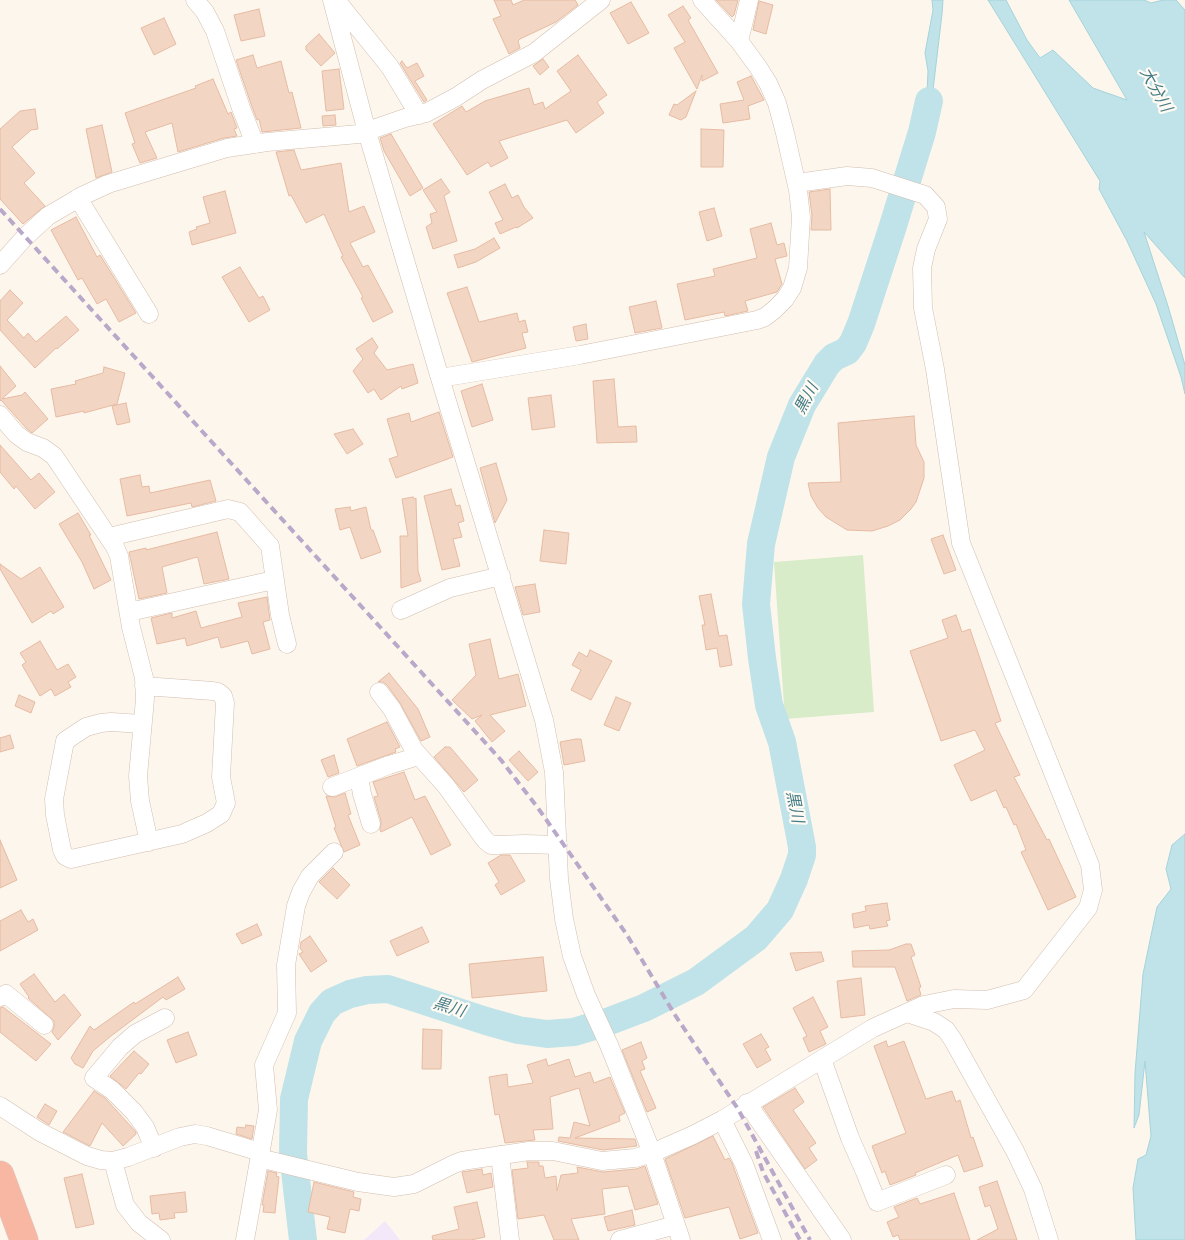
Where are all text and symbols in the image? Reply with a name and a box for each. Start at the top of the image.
water label: 大分川 [1135,64,1175,116]
water label: 黒川 [791,380,823,418]
water label: 黒川 [782,789,806,825]
water label: 黒川 [431,994,467,1022]

